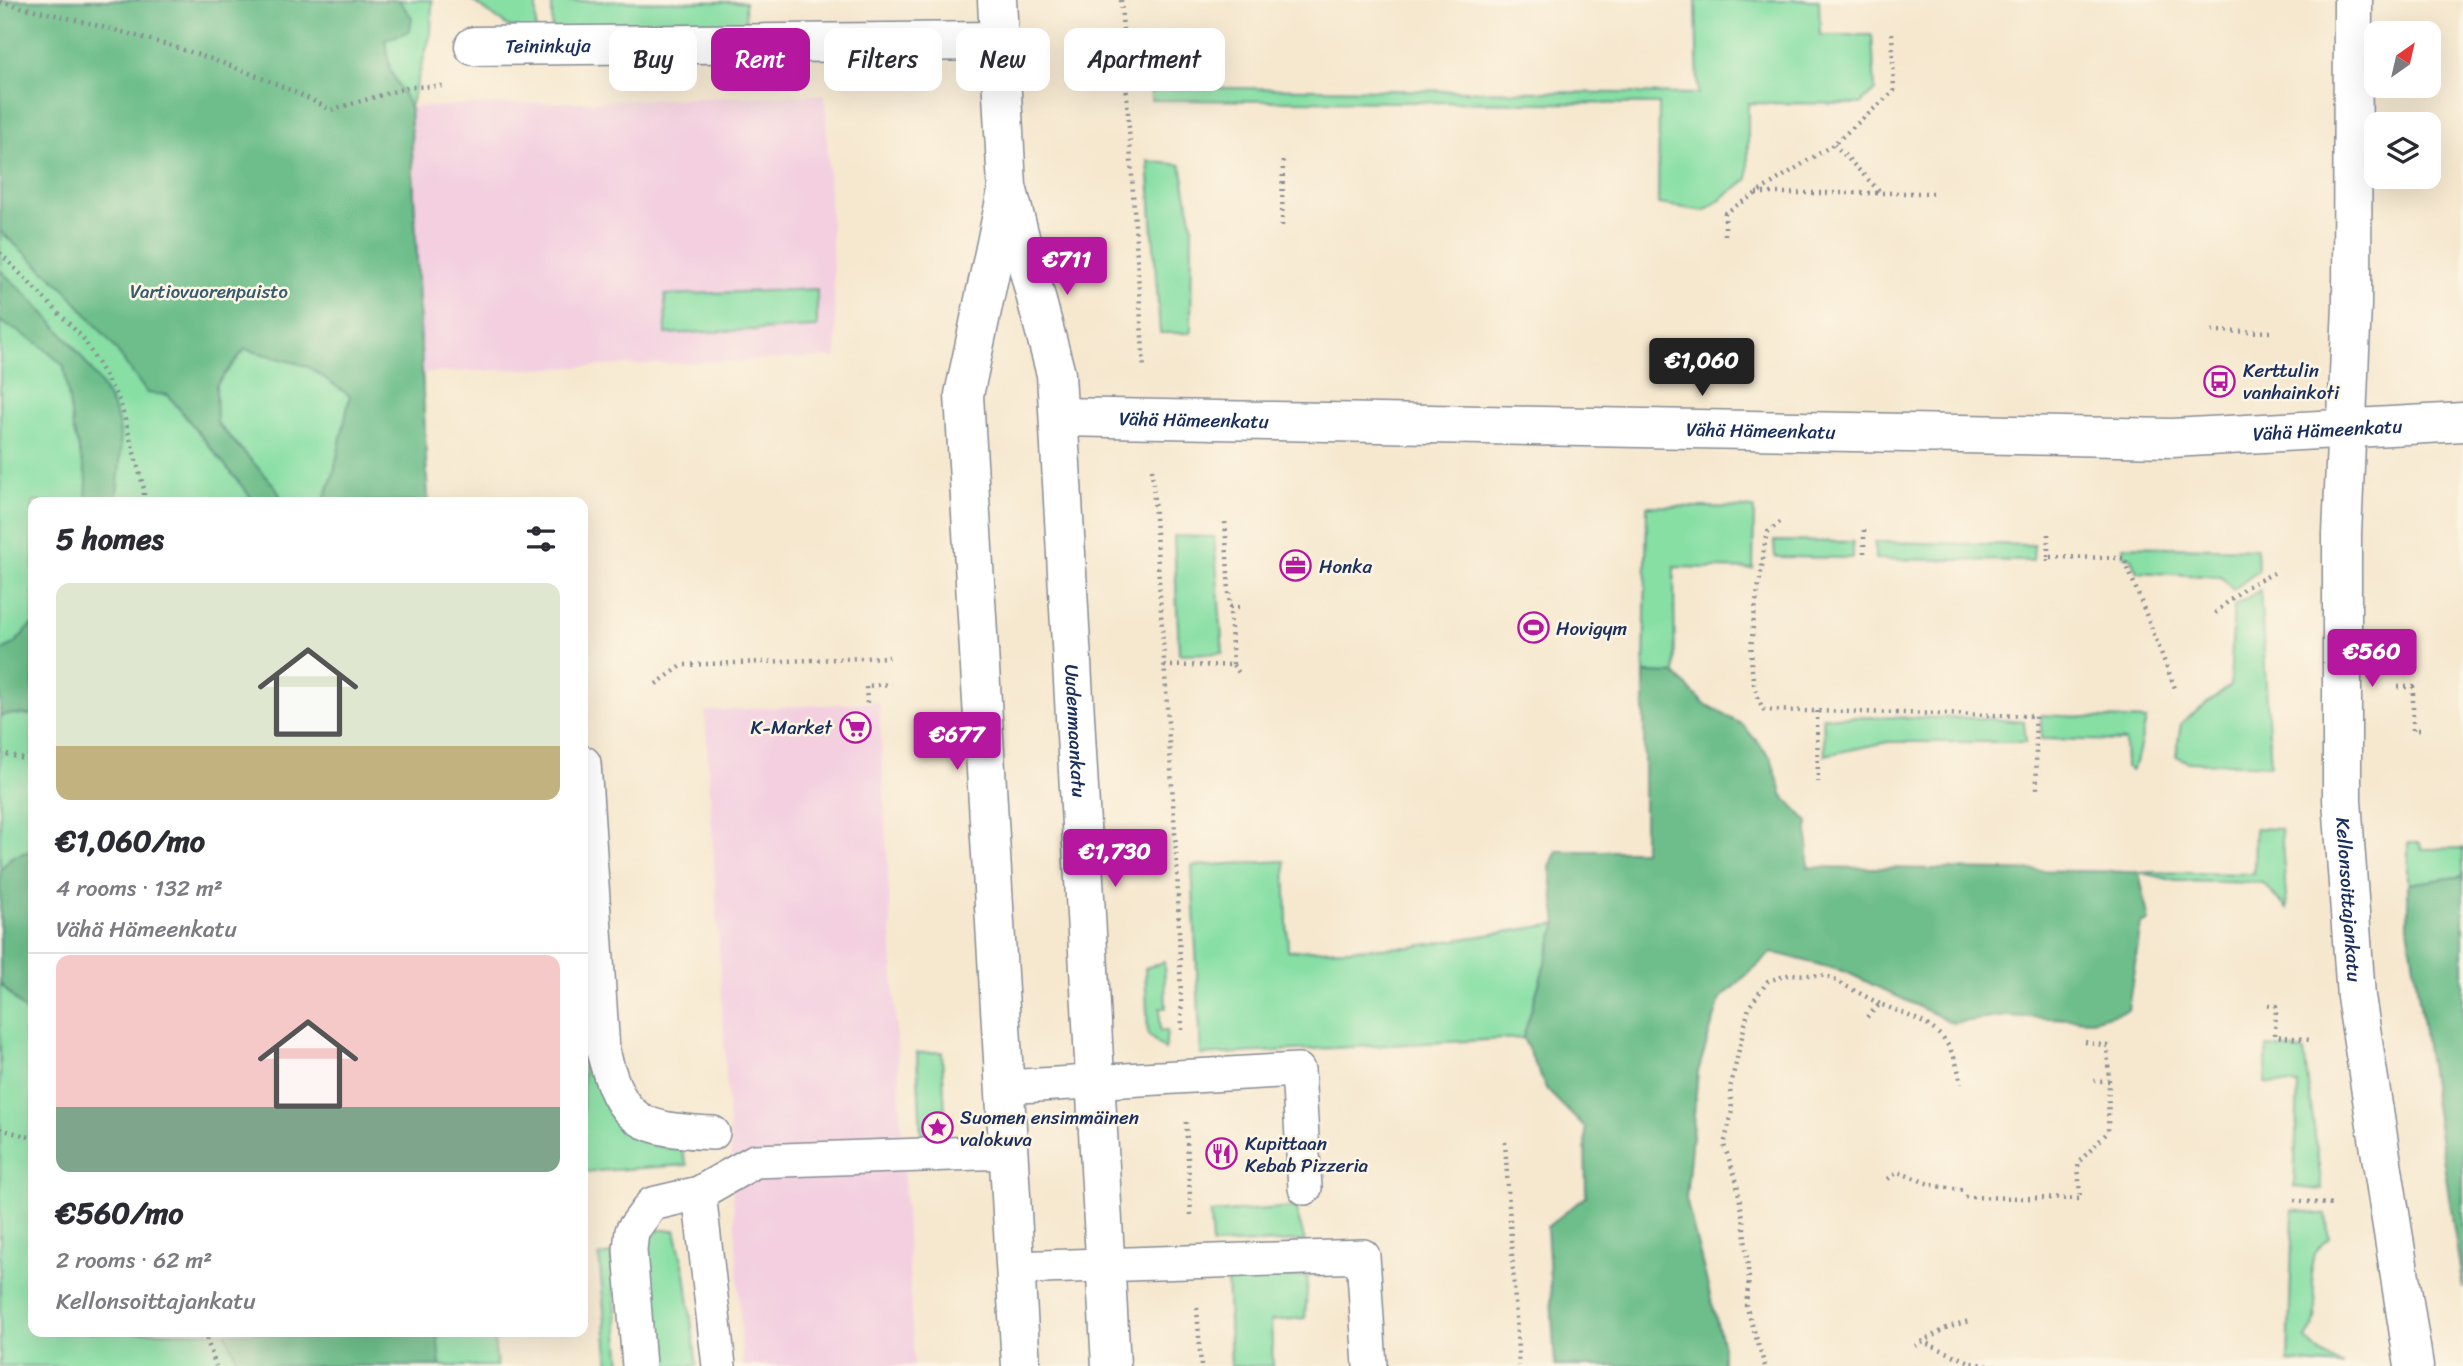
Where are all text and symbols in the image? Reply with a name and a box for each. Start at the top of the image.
north arrow [2364,21,2441,98]
map controls [2364,21,2441,189]
street label: Teininkuja [505,28,591,62]
chip: Buy [609,28,697,91]
chip: Rent [711,28,810,91]
chip: Filters [824,28,942,91]
chip: New [956,28,1050,91]
chip: Apartment [1064,28,1225,91]
button: layers [2364,112,2441,189]
pin: €711 [1026,238,1108,297]
text: €711 [1043,239,1091,280]
park label: Vartiovuorenpuisto [130,275,288,308]
pin: €1,060 [1645,338,1759,398]
text: €1,060 [1665,340,1739,381]
place label: Kerttulin vanhainkoti [2243,354,2340,409]
bus stop icon: Kerttulin vanhainkoti [2203,364,2237,398]
street label: Vähä Hämeenkatu [1119,402,1269,437]
street label: Vähä Hämeenkatu [2252,409,2403,450]
street label: Vähä Hämeenkatu [1686,412,1836,448]
text: 5 homes [56,512,164,566]
icon: filters [522,520,560,558]
office icon: Honka [1279,549,1313,583]
place label: Honka [1319,550,1372,583]
sports icon: Hovigym [1516,611,1550,645]
place label: Hovigym [1556,612,1628,645]
icon: home [245,629,371,755]
pin: €560 [2331,630,2413,689]
text: €560 [2344,631,2400,672]
street label: Uudenmaankatu [1056,663,1096,798]
supermarket icon: K-Market [838,710,872,744]
place label: K-Market [751,711,833,744]
pin: €677 [916,712,998,772]
text: €677 [930,714,984,755]
text: €1,060/mo [56,814,205,868]
street label: Kellonsoittajankatu [2327,816,2371,983]
pin: €1,730 [1058,830,1172,889]
text: €1,730 [1079,831,1151,872]
text: 4 rooms · 132 m² [56,868,223,909]
text: Vähä Hämeenkatu [56,909,237,950]
icon: home [245,1001,371,1127]
place label: Suomen ensimmäinen valokuva [960,1101,1139,1156]
place icon: Suomen ensimmäinen valokuva [920,1111,954,1145]
place label: Kupittaan Kebab Pizzeria [1245,1127,1369,1182]
restaurant icon: Kupittaan Kebab Pizzeria [1205,1137,1239,1171]
text: €560/mo [56,1186,183,1240]
text: 2 rooms · 62 m² [56,1240,212,1281]
text: Kellonsoittajankatu [56,1281,256,1322]

